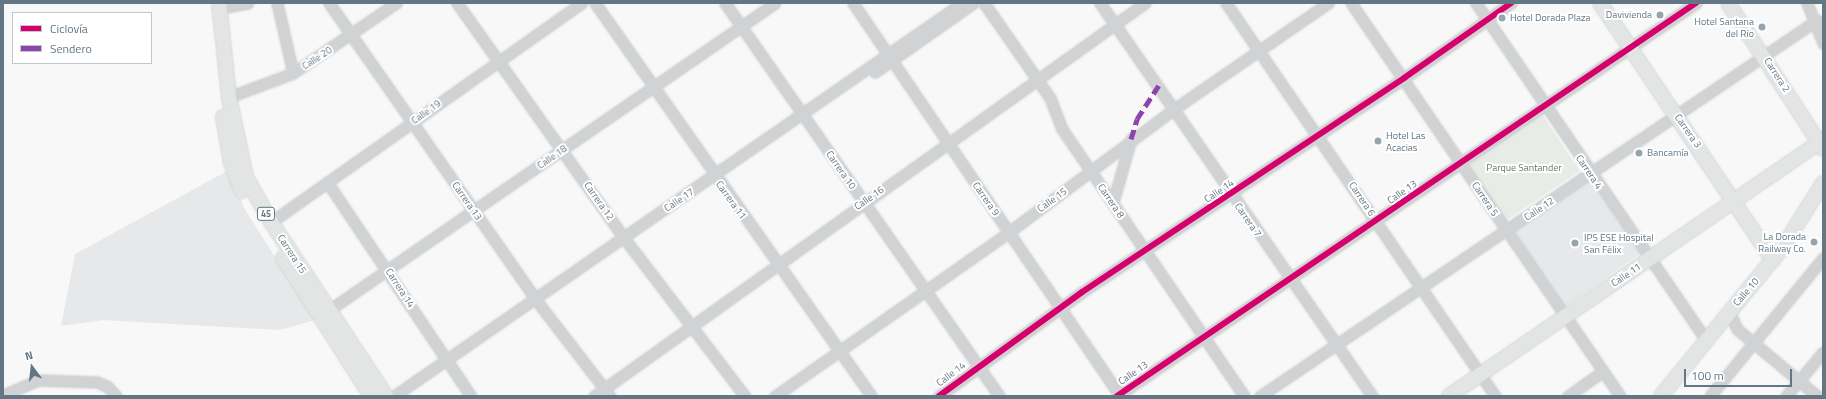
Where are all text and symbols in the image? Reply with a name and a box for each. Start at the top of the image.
place label: Davivienda [1606,9,1652,21]
marker: Davivienda [1655,10,1665,20]
legend [12,12,152,64]
place label: Hotel Dorada Plaza [1510,12,1591,24]
marker: Hotel Dorada Plaza [1497,13,1507,23]
place label: Hotel Santana del Río [1694,15,1754,38]
text: Ciclovía [50,19,88,38]
marker: Hotel Santana del Río [1757,22,1767,32]
text: Sendero [50,39,92,58]
street label: Calle 20 [300,44,334,72]
street label: Carrera 2 [1761,56,1793,94]
street label: Calle 19 [409,97,443,127]
street label: Carrera 3 [1672,112,1704,150]
place label: Hotel Las Acacias [1386,129,1425,152]
marker: Hotel Las Acacias [1373,136,1383,146]
street label: Calle 18 [535,142,569,172]
place label: Bancamía [1647,147,1688,159]
street label: Carrera 10 [823,148,859,192]
marker: Bancamía [1634,148,1644,158]
street label: Carrera 4 [1573,153,1605,191]
park label: Parque Santander [1486,162,1562,174]
street label: Calle 14 [1202,177,1236,205]
street label: Calle 13 [1385,177,1419,207]
street label: Carrera 13 [449,179,485,223]
street label: Carrera 12 [581,179,617,223]
street label: Carrera 11 [713,179,749,221]
street label: Carrera 9 [970,180,1002,218]
street label: Carrera 6 [1346,180,1378,218]
street label: Carrera 5 [1469,180,1501,218]
street label: Carrera 8 [1095,182,1127,220]
street label: Calle 16 [852,183,886,213]
street label: Calle 15 [1035,185,1069,215]
street label: Calle 17 [662,186,696,214]
street label: Calle 12 [1522,195,1556,223]
street label: Carrera 7 [1232,201,1264,239]
road number: 45 [256,207,276,221]
place label: La Dorada Railway Co. [1758,230,1806,254]
place label: IPS ESE Hospital San Félix [1584,231,1654,254]
street label: Carrera 15 [275,232,309,276]
marker: IPS ESE Hospital San Félix [1569,237,1581,249]
marker: La Dorada Railway Co. [1809,237,1819,247]
street label: Calle 11 [1609,261,1643,289]
street label: Carrera 14 [383,266,417,310]
street label: Calle 10 [1730,275,1762,309]
north arrow [12,347,52,387]
text: N [23,347,35,364]
street label: Calle 13 [1116,358,1150,388]
street label: Calle 14 [934,359,968,389]
scale bar [1686,361,1794,387]
text: 100 m [1691,366,1724,385]

